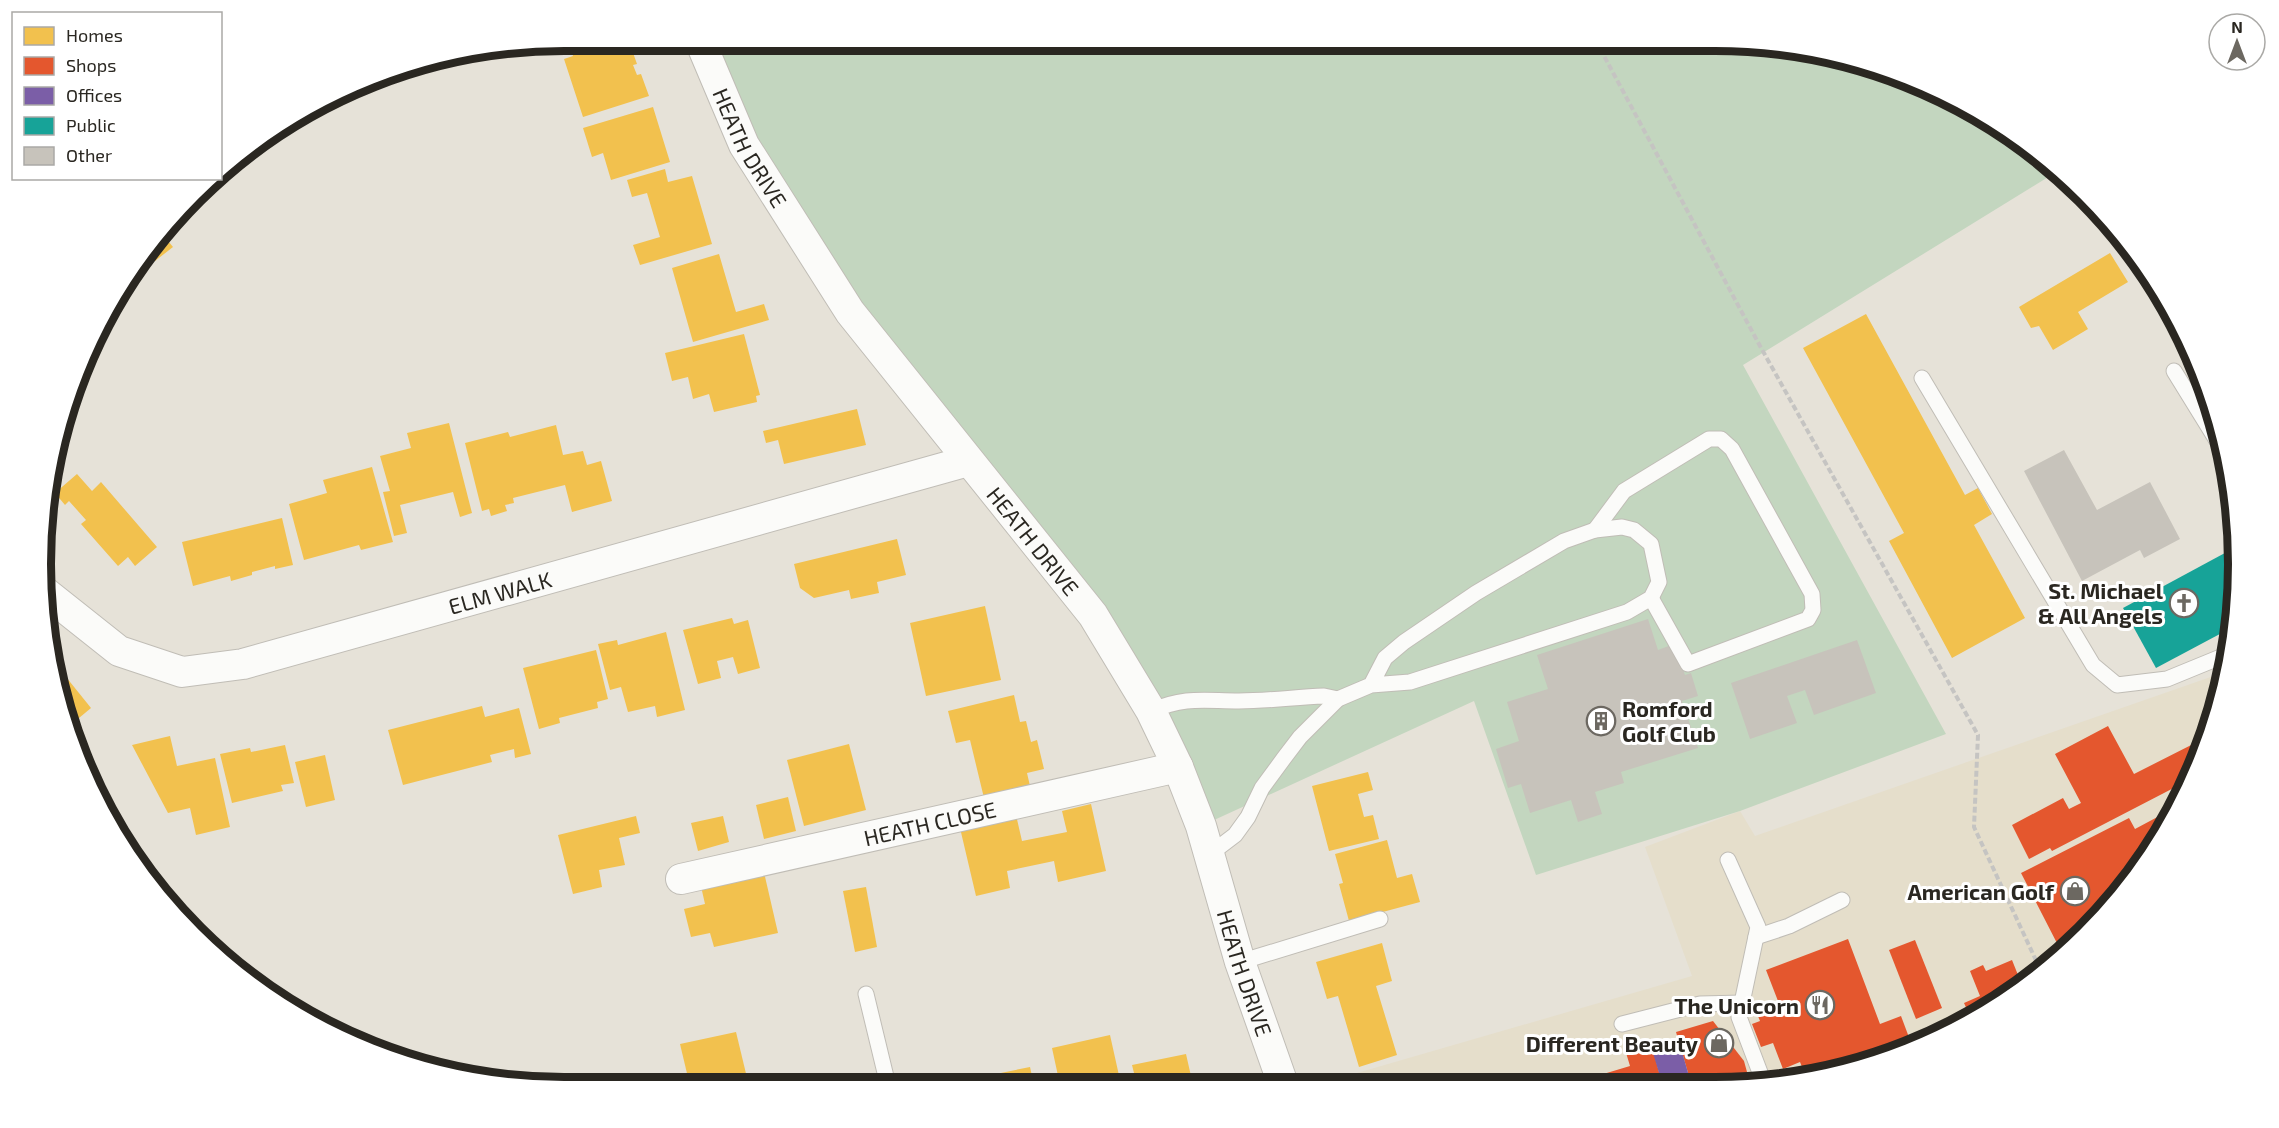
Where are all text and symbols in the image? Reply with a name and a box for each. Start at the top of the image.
legend [12,12,222,180]
north arrow [2207,12,2267,72]
text: N [2231,17,2243,36]
text: Homes [66,24,123,46]
text: Shops [66,54,116,76]
text: Offices [66,84,122,106]
street label: HEATH DRIVE [708,84,793,212]
text: Public [66,114,116,136]
text: Other [66,144,112,166]
street label: HEATH DRIVE [982,481,1085,600]
street label: ELM WALK [445,565,554,619]
place label: St. Michael & All Angels [2038,577,2164,628]
church icon: St. Michael & All Angels [2168,587,2200,619]
place label: Romford Golf Club [1622,695,1716,746]
building icon: Romford Golf Club [1585,705,1617,737]
street label: HEATH CLOSE [861,795,998,850]
shop icon: American Golf [2059,875,2091,907]
place label: American Golf [1908,878,2055,904]
street label: HEATH DRIVE [1213,906,1278,1039]
restaurant icon: The Unicorn [1804,989,1836,1021]
place label: The Unicorn [1674,992,1799,1018]
shop icon: Different Beauty [1703,1027,1735,1059]
place label: Different Beauty [1526,1030,1699,1057]

